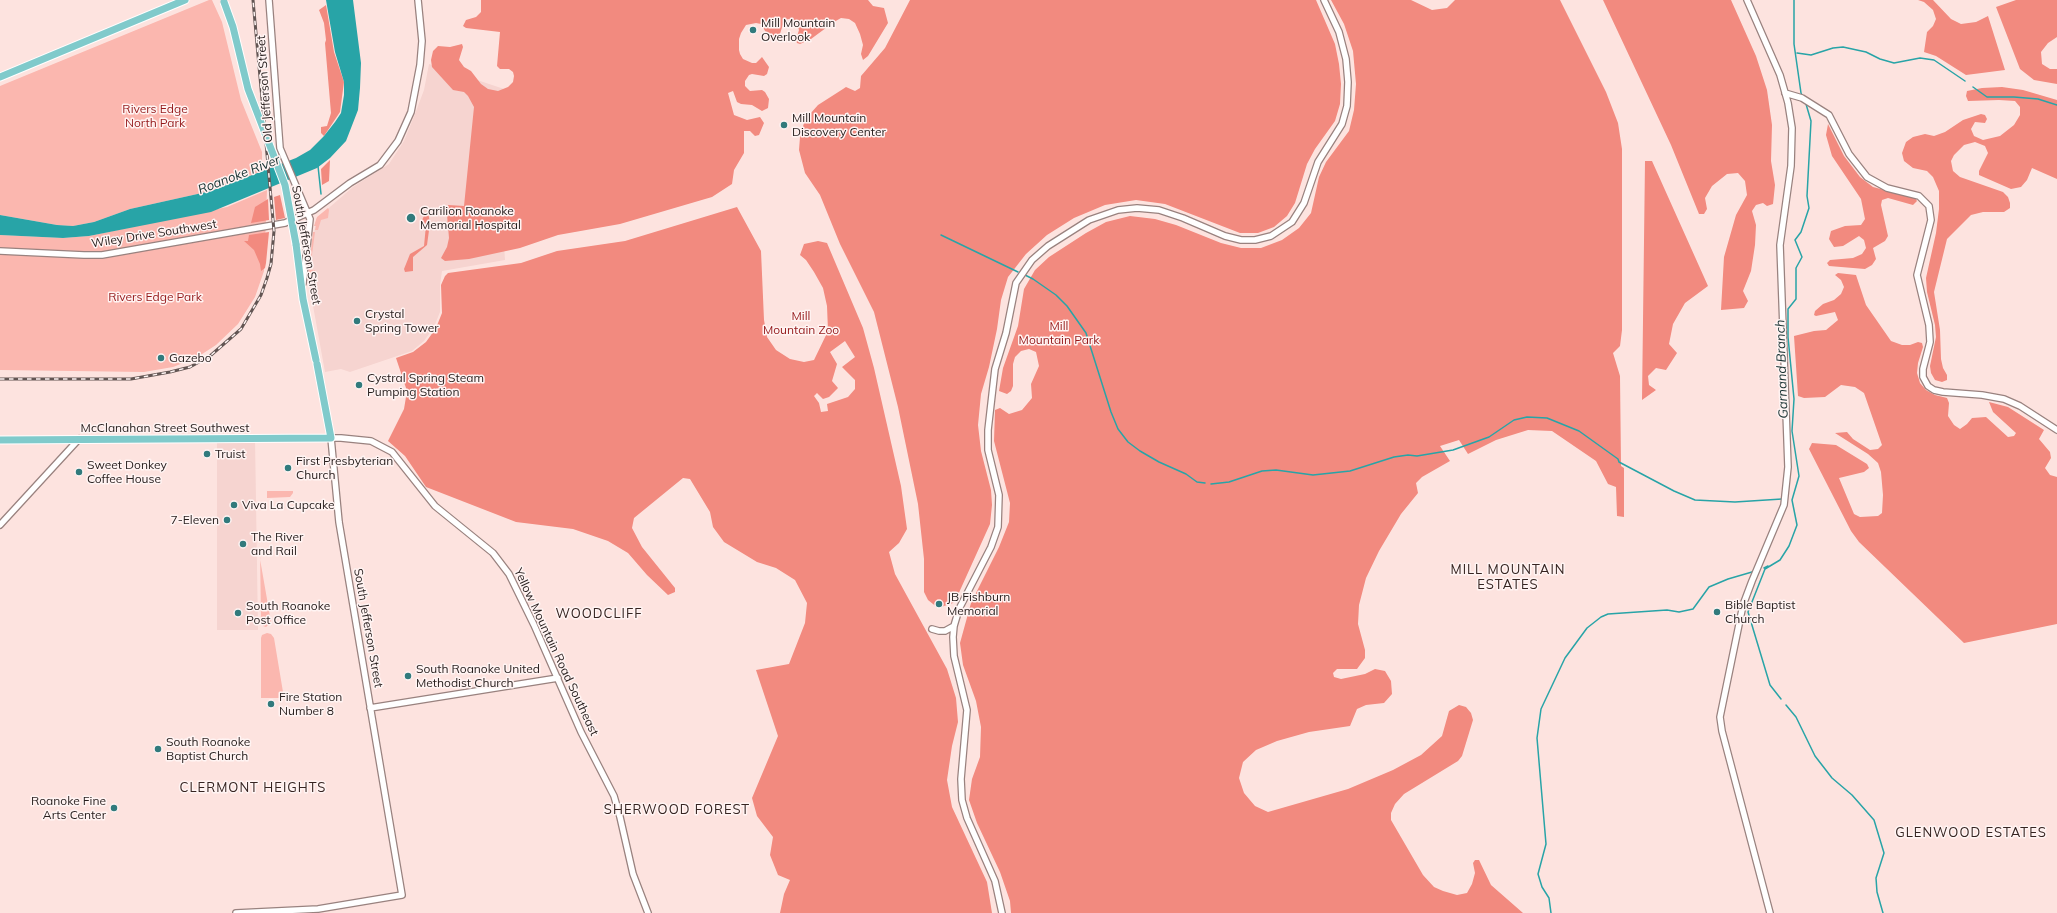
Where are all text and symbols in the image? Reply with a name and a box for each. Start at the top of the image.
place label: Mill Mountain Overlook [761,16,835,44]
marker: Mill Mountain Overlook [748,25,758,35]
street label: Old Jefferson Street [254,35,276,143]
park label: Rivers Edge North Park [122,102,188,130]
place label: Mill Mountain Discovery Center [792,111,886,139]
marker: Mill Mountain Discovery Center [779,120,789,130]
water label: Roanoke River [196,152,282,198]
street label: South Jefferson Street [288,184,324,306]
place label: Carilion Roanoke Memorial Hospital [420,204,521,232]
marker: Carilion Roanoke Memorial Hospital [405,212,417,224]
street label: Wiley Drive Southwest [90,217,218,251]
park label: Rivers Edge Park [108,290,202,304]
place label: Crystal Spring Tower [365,307,439,335]
park label: Mill Mountain Zoo [763,309,839,337]
marker: Crystal Spring Tower [352,316,362,326]
park label: Mill Mountain Park [1019,319,1099,347]
water label: Garnand Branch [1772,319,1792,419]
place label: Gazebo [169,351,212,365]
marker: Gazebo [156,353,166,363]
place label: Cystral Spring Steam Pumping Station [367,371,484,399]
marker: Cystral Spring Steam Pumping Station [354,380,364,390]
street label: McClanahan Street Southwest [81,421,249,435]
place label: Truist [215,447,246,461]
marker: Truist [202,449,212,459]
place label: First Presbyterian Church [296,454,393,482]
place label: Sweet Donkey Coffee House [87,458,167,486]
marker: First Presbyterian Church [283,463,293,473]
marker: Sweet Donkey Coffee House [74,467,84,477]
place label: Viva La Cupcake [242,498,335,512]
marker: Viva La Cupcake [229,500,239,510]
place label: 7-Eleven [170,513,219,527]
marker: 7-Eleven [222,515,232,525]
place label: The River and Rail [251,530,303,558]
marker: The River and Rail [238,539,248,549]
district label: MILL MOUNTAIN ESTATES [1451,562,1565,593]
street label: Yellow Mountain Road Southeast [511,566,601,738]
street label: South Jefferson Street [350,567,386,689]
place label: JB Fishburn Memorial [947,590,1010,618]
place label: Bible Baptist Church [1725,598,1795,626]
place label: South Roanoke Post Office [246,599,330,627]
marker: JB Fishburn Memorial [934,599,944,609]
district label: WOODCLIFF [556,606,642,622]
marker: Bible Baptist Church [1712,607,1722,617]
marker: South Roanoke Post Office [233,608,243,618]
place label: South Roanoke United Methodist Church [416,662,540,690]
marker: South Roanoke United Methodist Church [403,671,413,681]
place label: Fire Station Number 8 [279,690,342,718]
marker: Fire Station Number 8 [266,699,276,709]
place label: South Roanoke Baptist Church [166,735,250,763]
marker: South Roanoke Baptist Church [153,744,163,754]
district label: CLERMONT HEIGHTS [180,780,326,796]
place label: Roanoke Fine Arts Center [31,794,106,822]
district label: SHERWOOD FOREST [604,802,750,818]
marker: Roanoke Fine Arts Center [109,803,119,813]
district label: GLENWOOD ESTATES [1895,825,2047,841]

